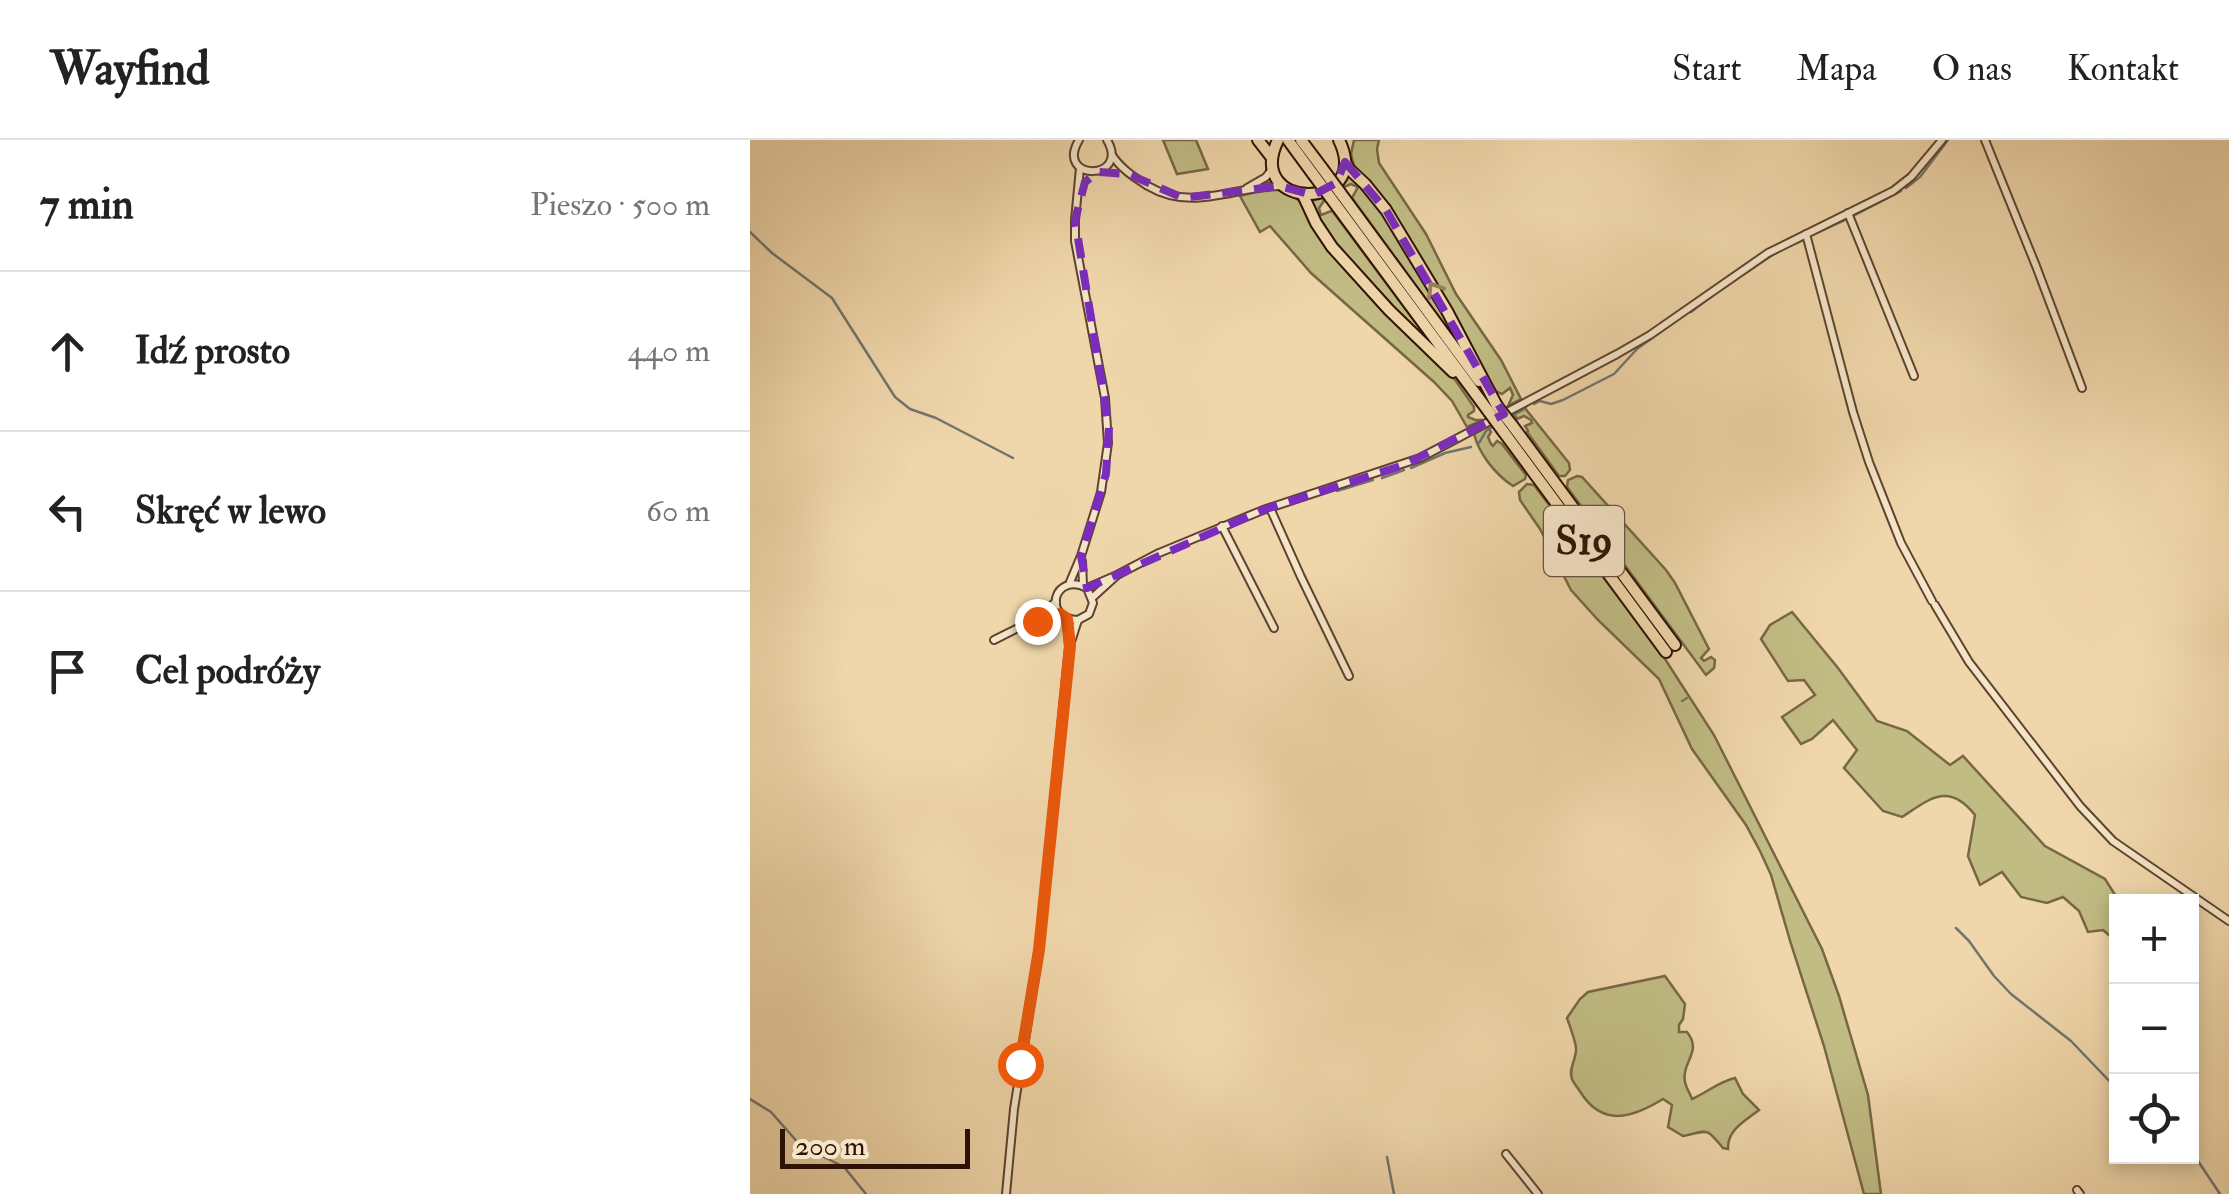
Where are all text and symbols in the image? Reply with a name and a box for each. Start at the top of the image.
text: Wayfind [50,39,210,99]
text: Start [1672,47,1742,91]
text: Mapa [1797,47,1877,91]
text: O nas [1932,47,2012,91]
text: Kontakt [2067,47,2179,91]
text: 7 min [40,179,134,231]
text: Pieszo · 500 m [530,185,710,225]
one-way arrow [1427,282,1446,300]
icon: ahead [40,324,95,379]
text: Idź prosto [135,327,290,375]
text: 440 m [628,331,710,371]
icon: left [40,484,95,539]
text: Skręć w lewo [135,487,326,535]
text: 60 m [646,491,710,531]
road number: S19 [1544,506,1624,576]
route end [1015,599,1061,645]
icon: arrive [40,644,95,699]
text: Cel podróży [135,647,320,695]
map controls [2109,894,2199,1164]
button: + [2109,894,2199,984]
button: − [2109,984,2199,1074]
route start [998,1042,1044,1088]
button: locate [2109,1074,2199,1164]
scale bar [780,1124,970,1168]
text: 200 m [795,1129,866,1164]

